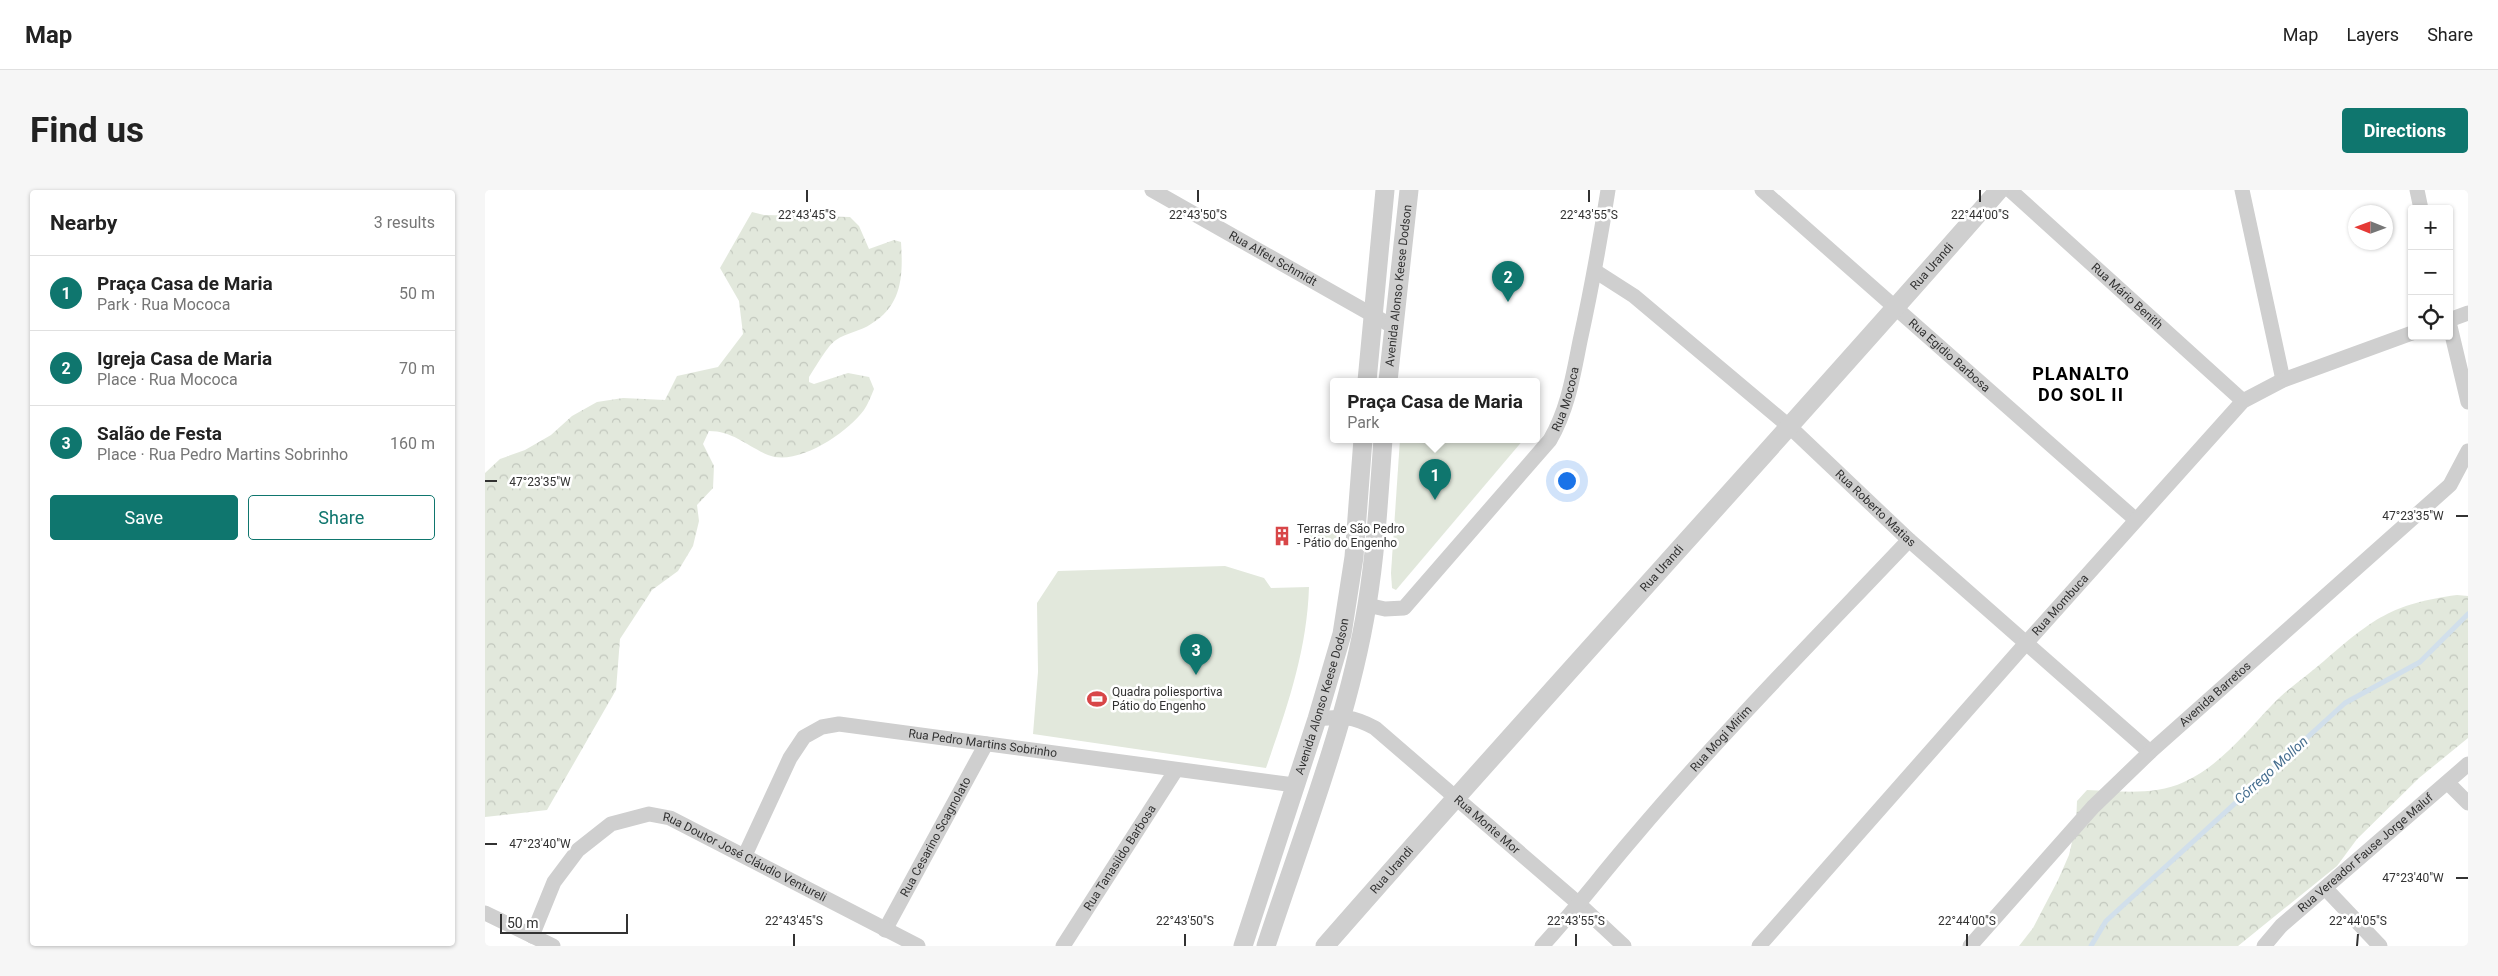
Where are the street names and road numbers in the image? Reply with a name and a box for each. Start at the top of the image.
street label: Avenida Alonso Keese Dodson [1383,204,1414,367]
street label: Rua Alfeu Schmidt [1227,228,1319,289]
street label: Rua Urandi [1907,240,1956,293]
street label: Rua Mário Benith [2089,260,2166,332]
street label: Rua Egidio Barbosa [1906,316,1993,395]
street label: Rua Mococa [1549,366,1582,434]
street label: Rua Roberto Matias [1832,467,1919,550]
street label: Rua Urandi [1637,542,1686,595]
street label: Rua Mombuca [2029,571,2091,639]
street label: Avenida Alonso Keese Dodson [1292,617,1351,776]
street label: Avenida Barretos [2177,659,2254,729]
street label: Rua Mogi Mirim [1687,703,1755,774]
street label: Rua Pedro Martins Sobrinho [907,726,1058,760]
street label: Rua Cesarino Scagnolato [897,774,974,899]
street label: Rua Vereador Fause Jorge Maluf [2295,790,2437,915]
street label: Rua Monte Mor [1451,793,1523,857]
street label: Rua Tanasildo Barbosa [1081,802,1159,913]
street label: Rua Doutor José Cláudio Ventureli [662,810,829,905]
street label: Rua Urandi [1367,844,1416,897]

